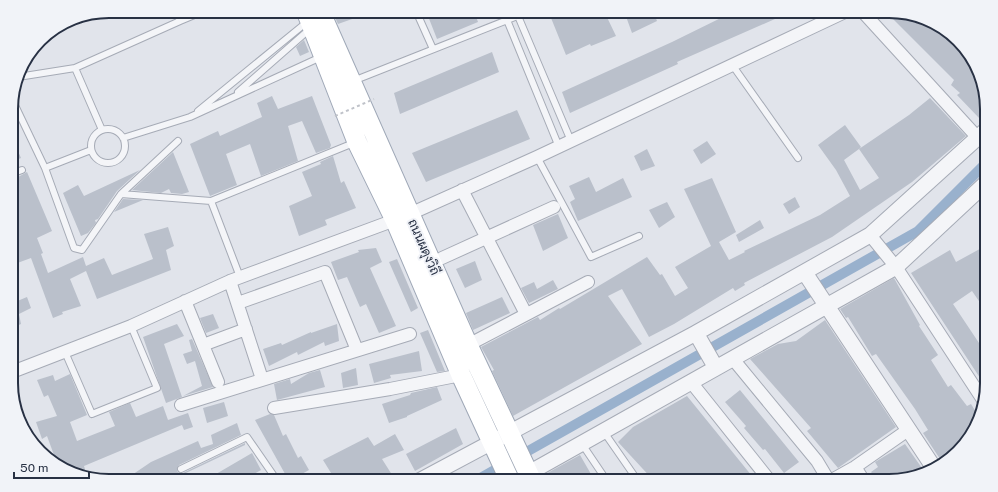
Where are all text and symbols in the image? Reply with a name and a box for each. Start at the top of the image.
street label: ถนนผดุงวิถี [403,216,445,278]
scale bar [14,454,89,480]
text: 50 m [20,461,48,475]

